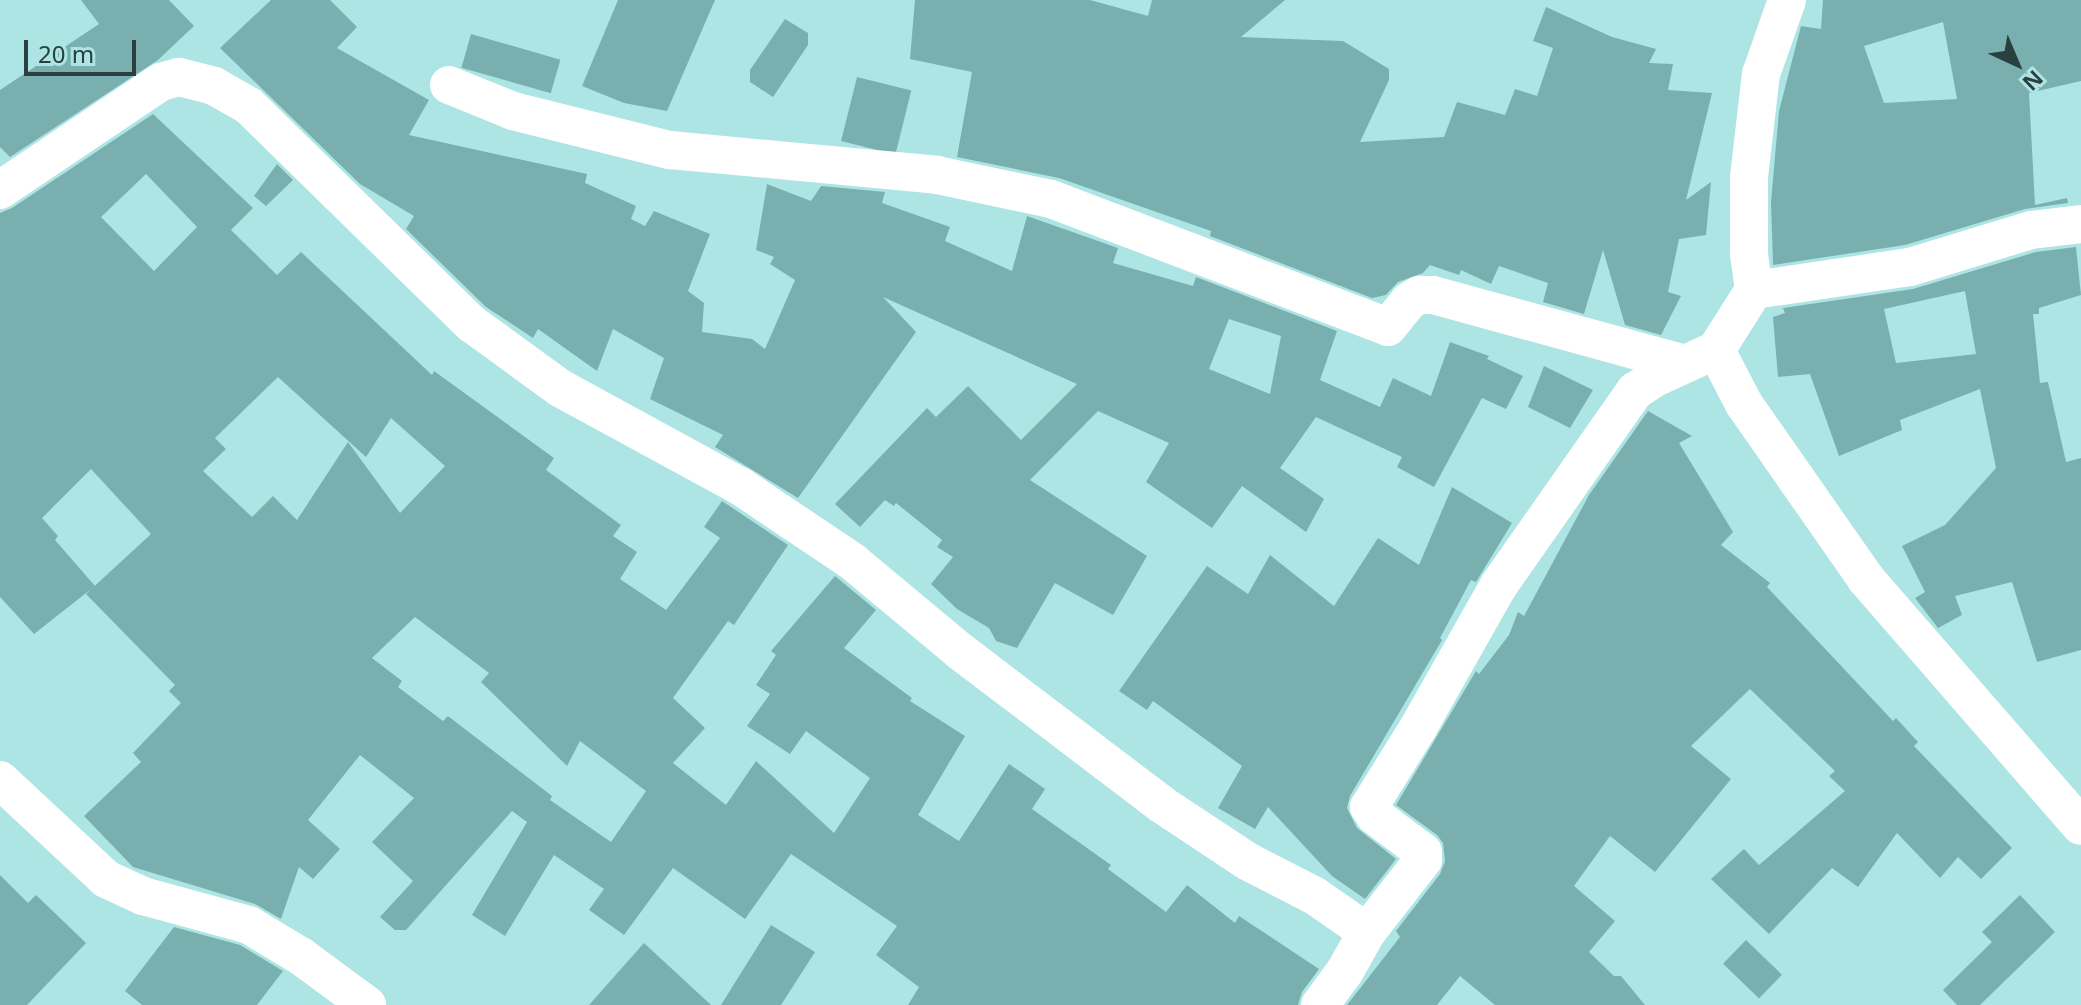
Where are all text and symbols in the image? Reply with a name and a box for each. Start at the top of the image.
scale bar [28,24,140,74]
north arrow [1977,24,2057,104]
text: 20 m [38,37,94,70]
text: N [2017,64,2051,98]

